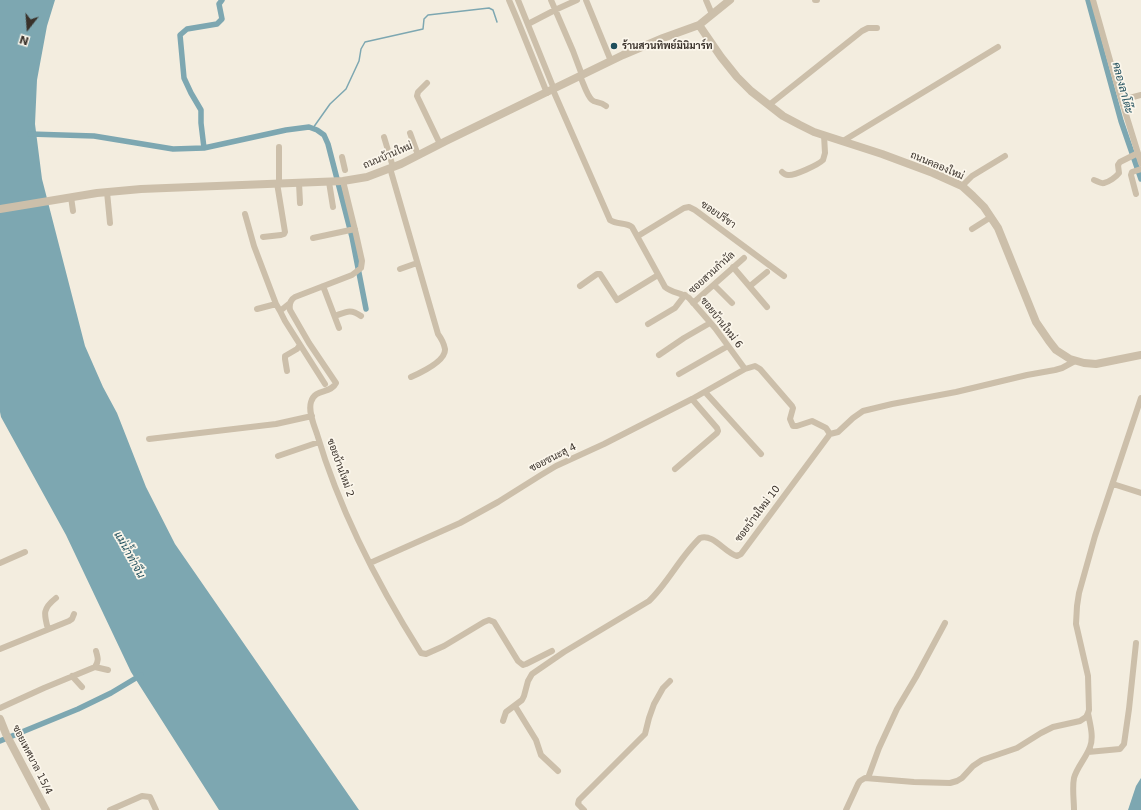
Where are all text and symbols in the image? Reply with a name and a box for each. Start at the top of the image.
north arrow [8,8,48,48]
text: N [18,32,31,48]
place label: ร้านสวนทิพย์มินิมาร์ท [622,40,712,52]
marker: ร้านสวนทิพย์มินิมาร์ท [609,41,619,51]
water label: คลองลาโต๊ะ [1109,61,1135,115]
street label: ถนนบ้านใหม่ [361,140,415,172]
street label: ถนนคลองใหม่ [908,149,966,183]
street label: ซอยปรีชา [698,199,738,231]
street label: ซอยสวนกำนัล [687,249,737,297]
street label: ซอยบ้านใหม่ 6 [697,295,745,351]
street label: ซอยบ้านใหม่ 2 [324,437,356,499]
street label: ซอยชนะสุ 4 [528,441,578,475]
street label: ซอยบ้านใหม่ 10 [733,483,783,545]
water label: แม่น้ำท่าจีน [111,529,147,581]
street label: ซอยเทศบาล 15/4 [9,723,55,797]

